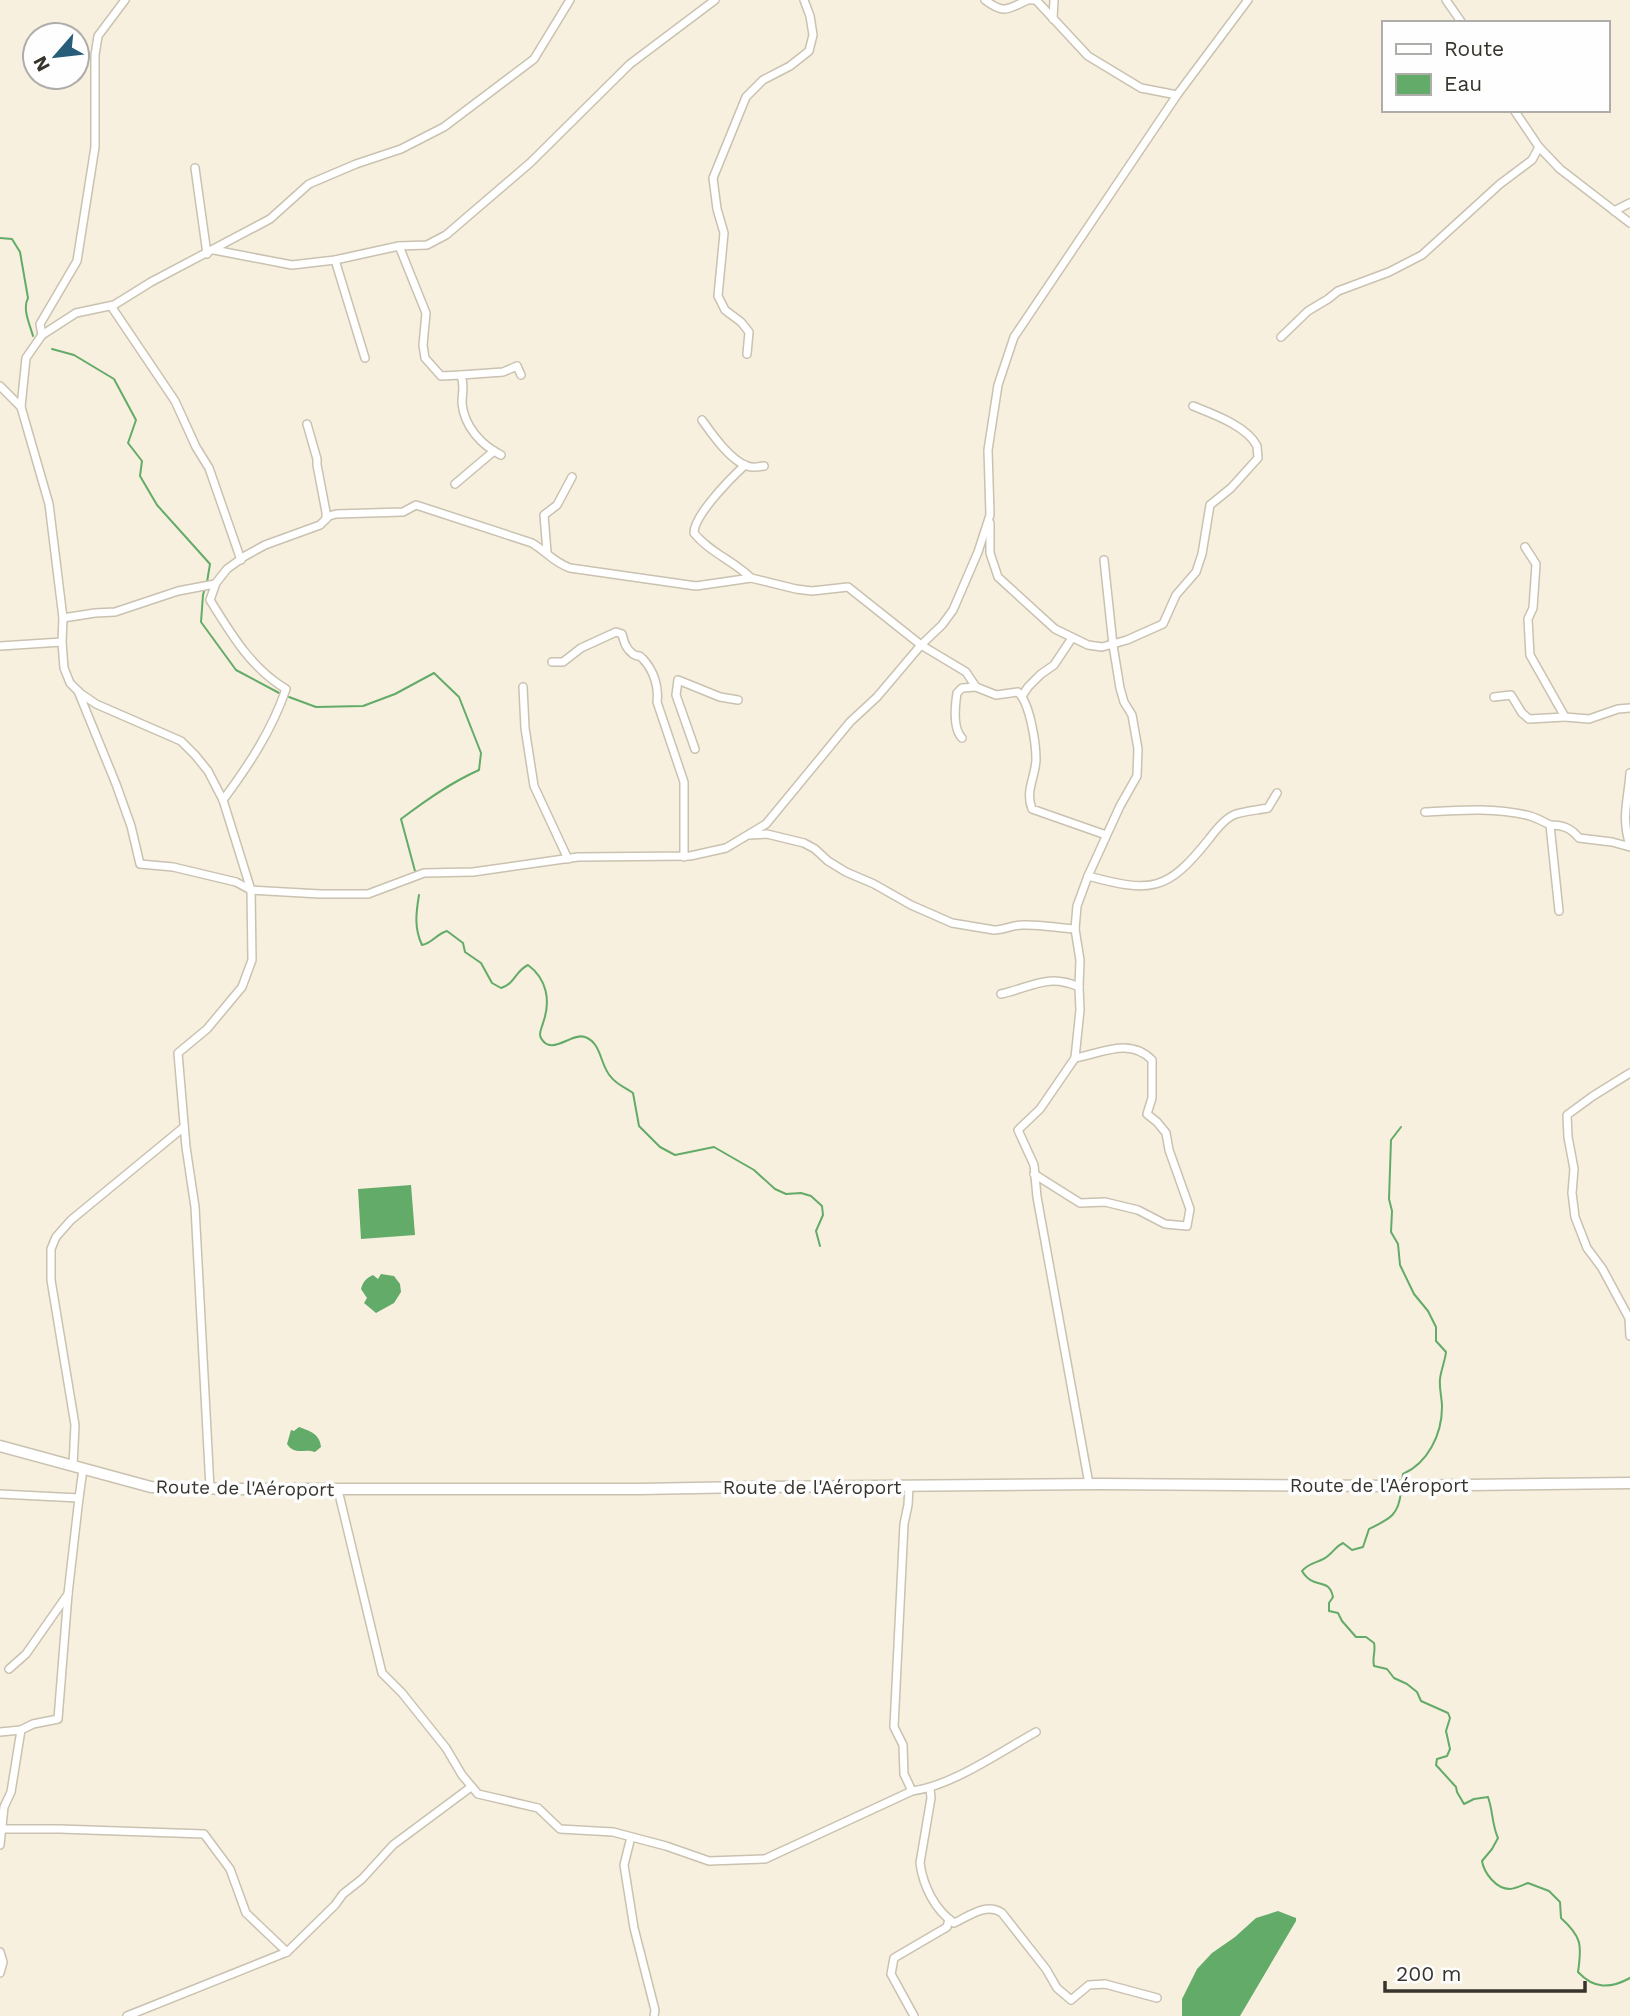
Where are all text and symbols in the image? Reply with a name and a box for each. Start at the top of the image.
north arrow [21,21,91,91]
legend [1382,21,1609,112]
text: Route [1444,36,1504,61]
text: N [28,52,55,75]
text: Eau [1444,71,1482,96]
street label: Route de l'Aéroport [1290,1474,1468,1497]
street label: Route de l'Aéroport [155,1475,335,1501]
street label: Route de l'Aéroport [723,1476,901,1499]
scale bar [1385,1950,1584,1994]
text: 200 m [1396,1961,1462,1986]

